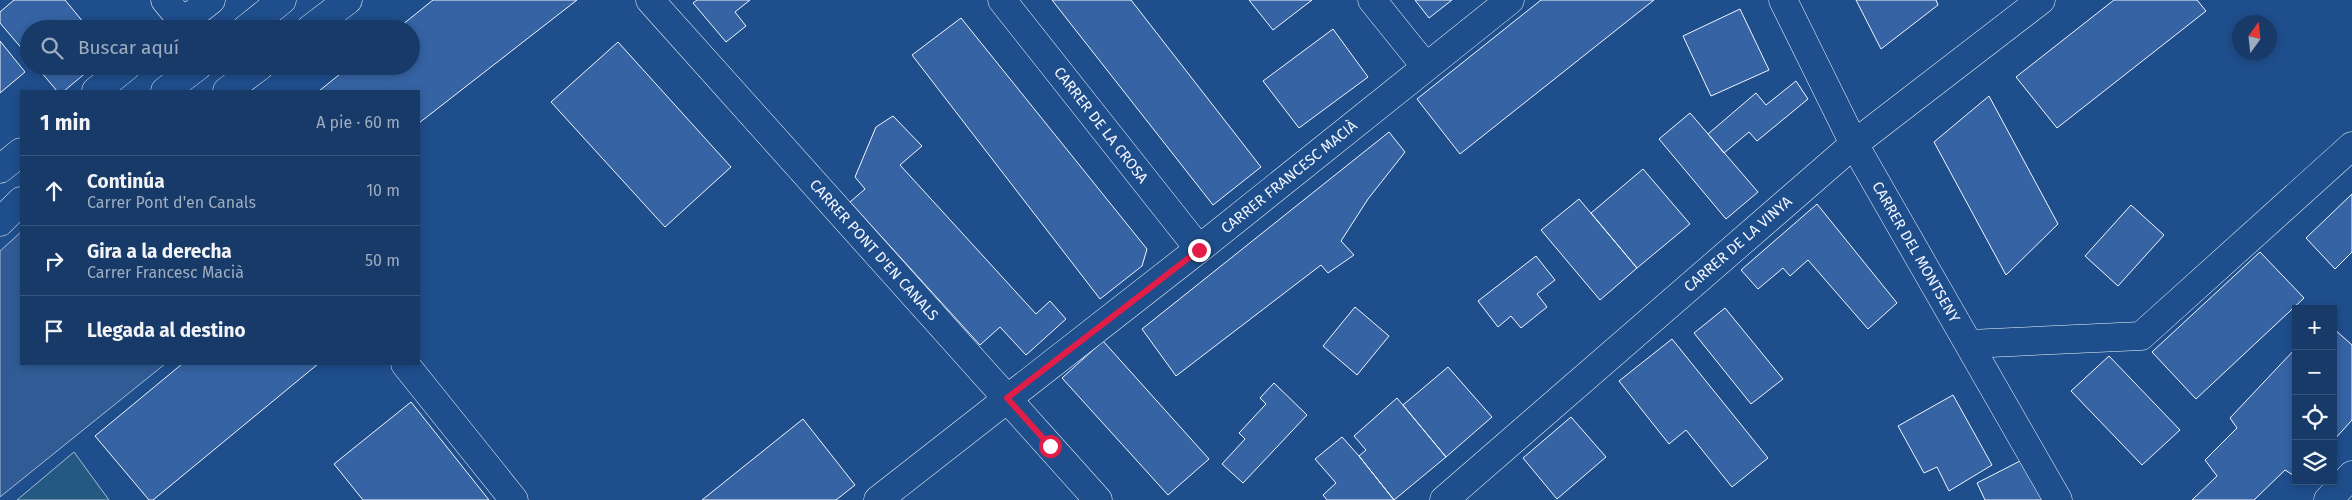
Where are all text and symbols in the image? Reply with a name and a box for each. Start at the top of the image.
north arrow [2232,15,2277,60]
search box [20,20,420,75]
icon: search [38,34,66,62]
text: Buscar aquí [78,36,179,59]
street label: CARRER DE LA CROSA [1050,63,1152,187]
text: 1 min [40,110,91,136]
text: A pie · 60 m [316,113,400,132]
street label: CARRER FRANCESC MACIÀ [1217,116,1361,237]
text: Continúa [87,170,165,193]
street label: CARRER PONT D'EN CANALS [806,176,942,324]
icon: ahead [40,177,68,205]
street label: CARRER DEL MONTSENY [1868,178,1964,326]
text: 10 m [366,181,400,200]
street label: CARRER DE LA VINYA [1680,192,1796,296]
text: Carrer Pont d'en Canals [87,193,256,212]
route end [1188,239,1211,262]
text: Gira a la derecha [87,240,232,263]
icon: right [40,247,68,275]
text: 50 m [365,251,400,270]
text: Carrer Francesc Macià [87,263,244,282]
map controls [2292,305,2337,485]
button: + [2292,305,2337,350]
icon: arrive [40,317,68,345]
text: Llegada al destino [87,319,246,342]
button: − [2292,350,2337,395]
button: locate [2292,395,2337,440]
route start [1039,435,1062,458]
button: layers [2292,440,2337,485]

